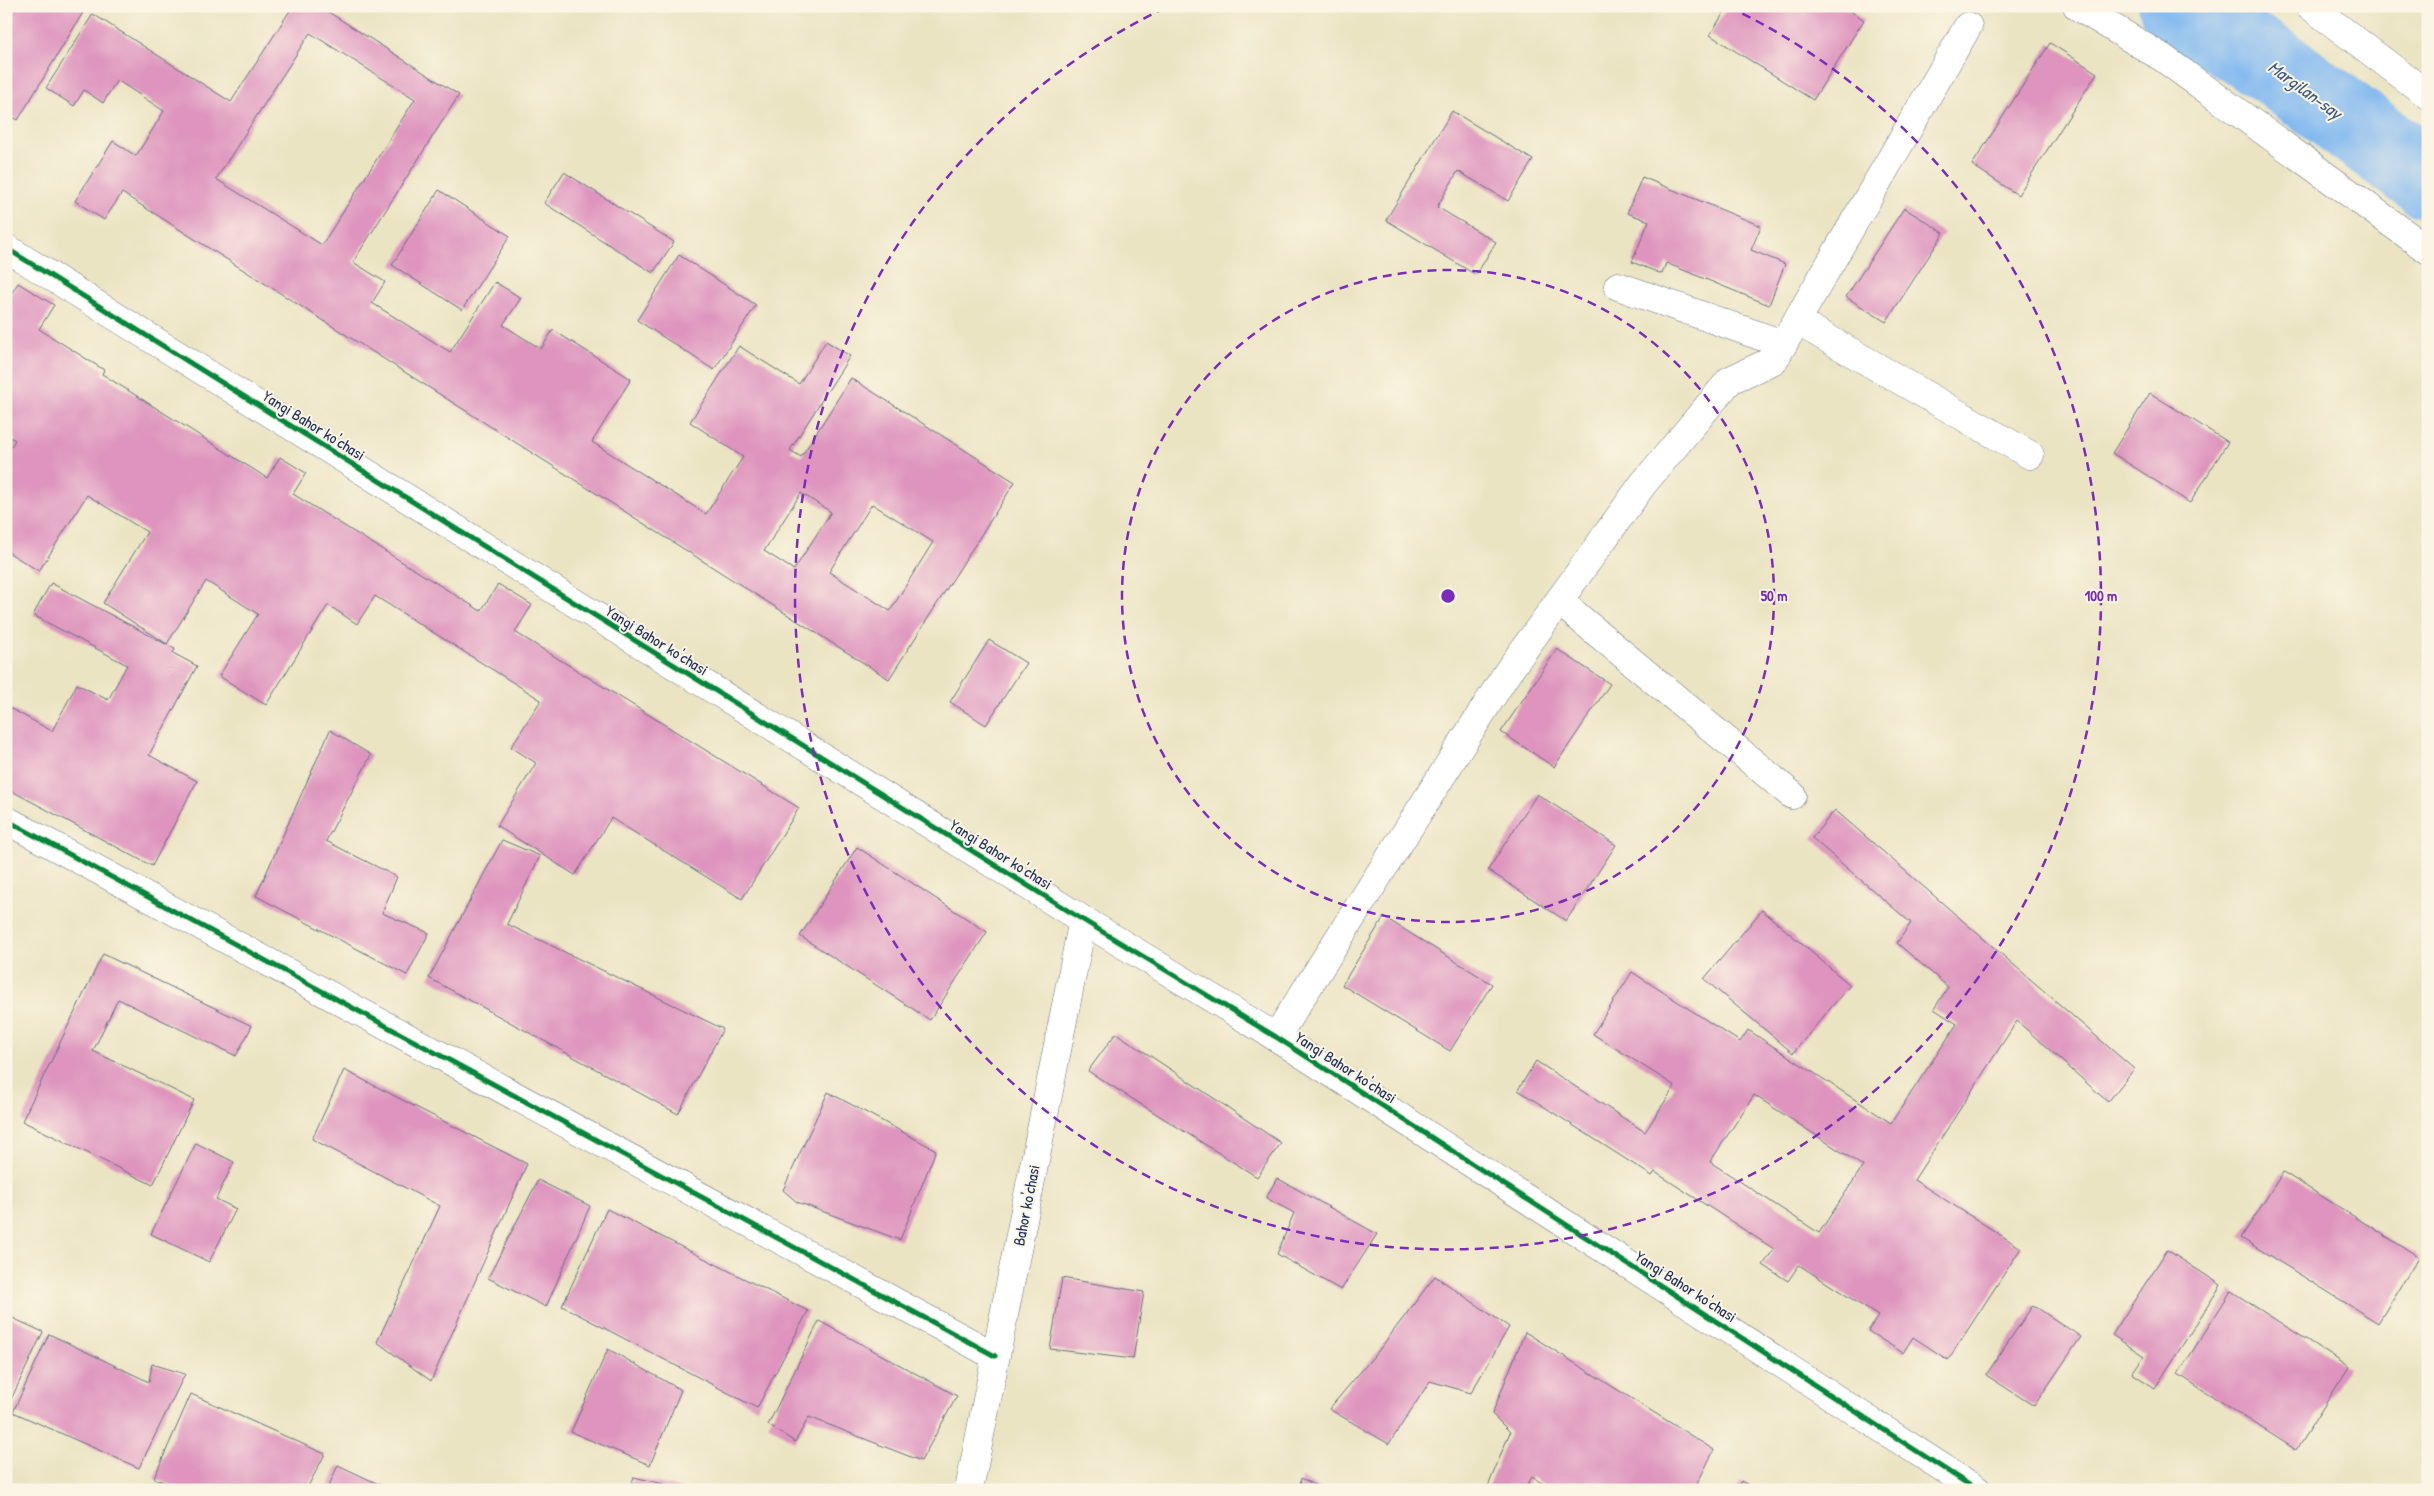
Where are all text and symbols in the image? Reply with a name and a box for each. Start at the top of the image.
water label: Margilan-say [2263,54,2349,126]
street label: Yangi Bahor ko'chasi [259,385,369,465]
text: 50 m [1761,585,1787,606]
text: 100 m [2085,585,2117,606]
centre of rings [1439,587,1457,605]
street label: Yangi Bahor ko'chasi [602,600,712,680]
street label: Yangi Bahor ko'chasi [946,814,1056,894]
street label: Yangi Bahor ko'chasi [1291,1026,1401,1108]
street label: Bahor ko'chasi [1007,1163,1045,1247]
street label: Yangi Bahor ko'chasi [1631,1245,1741,1327]

